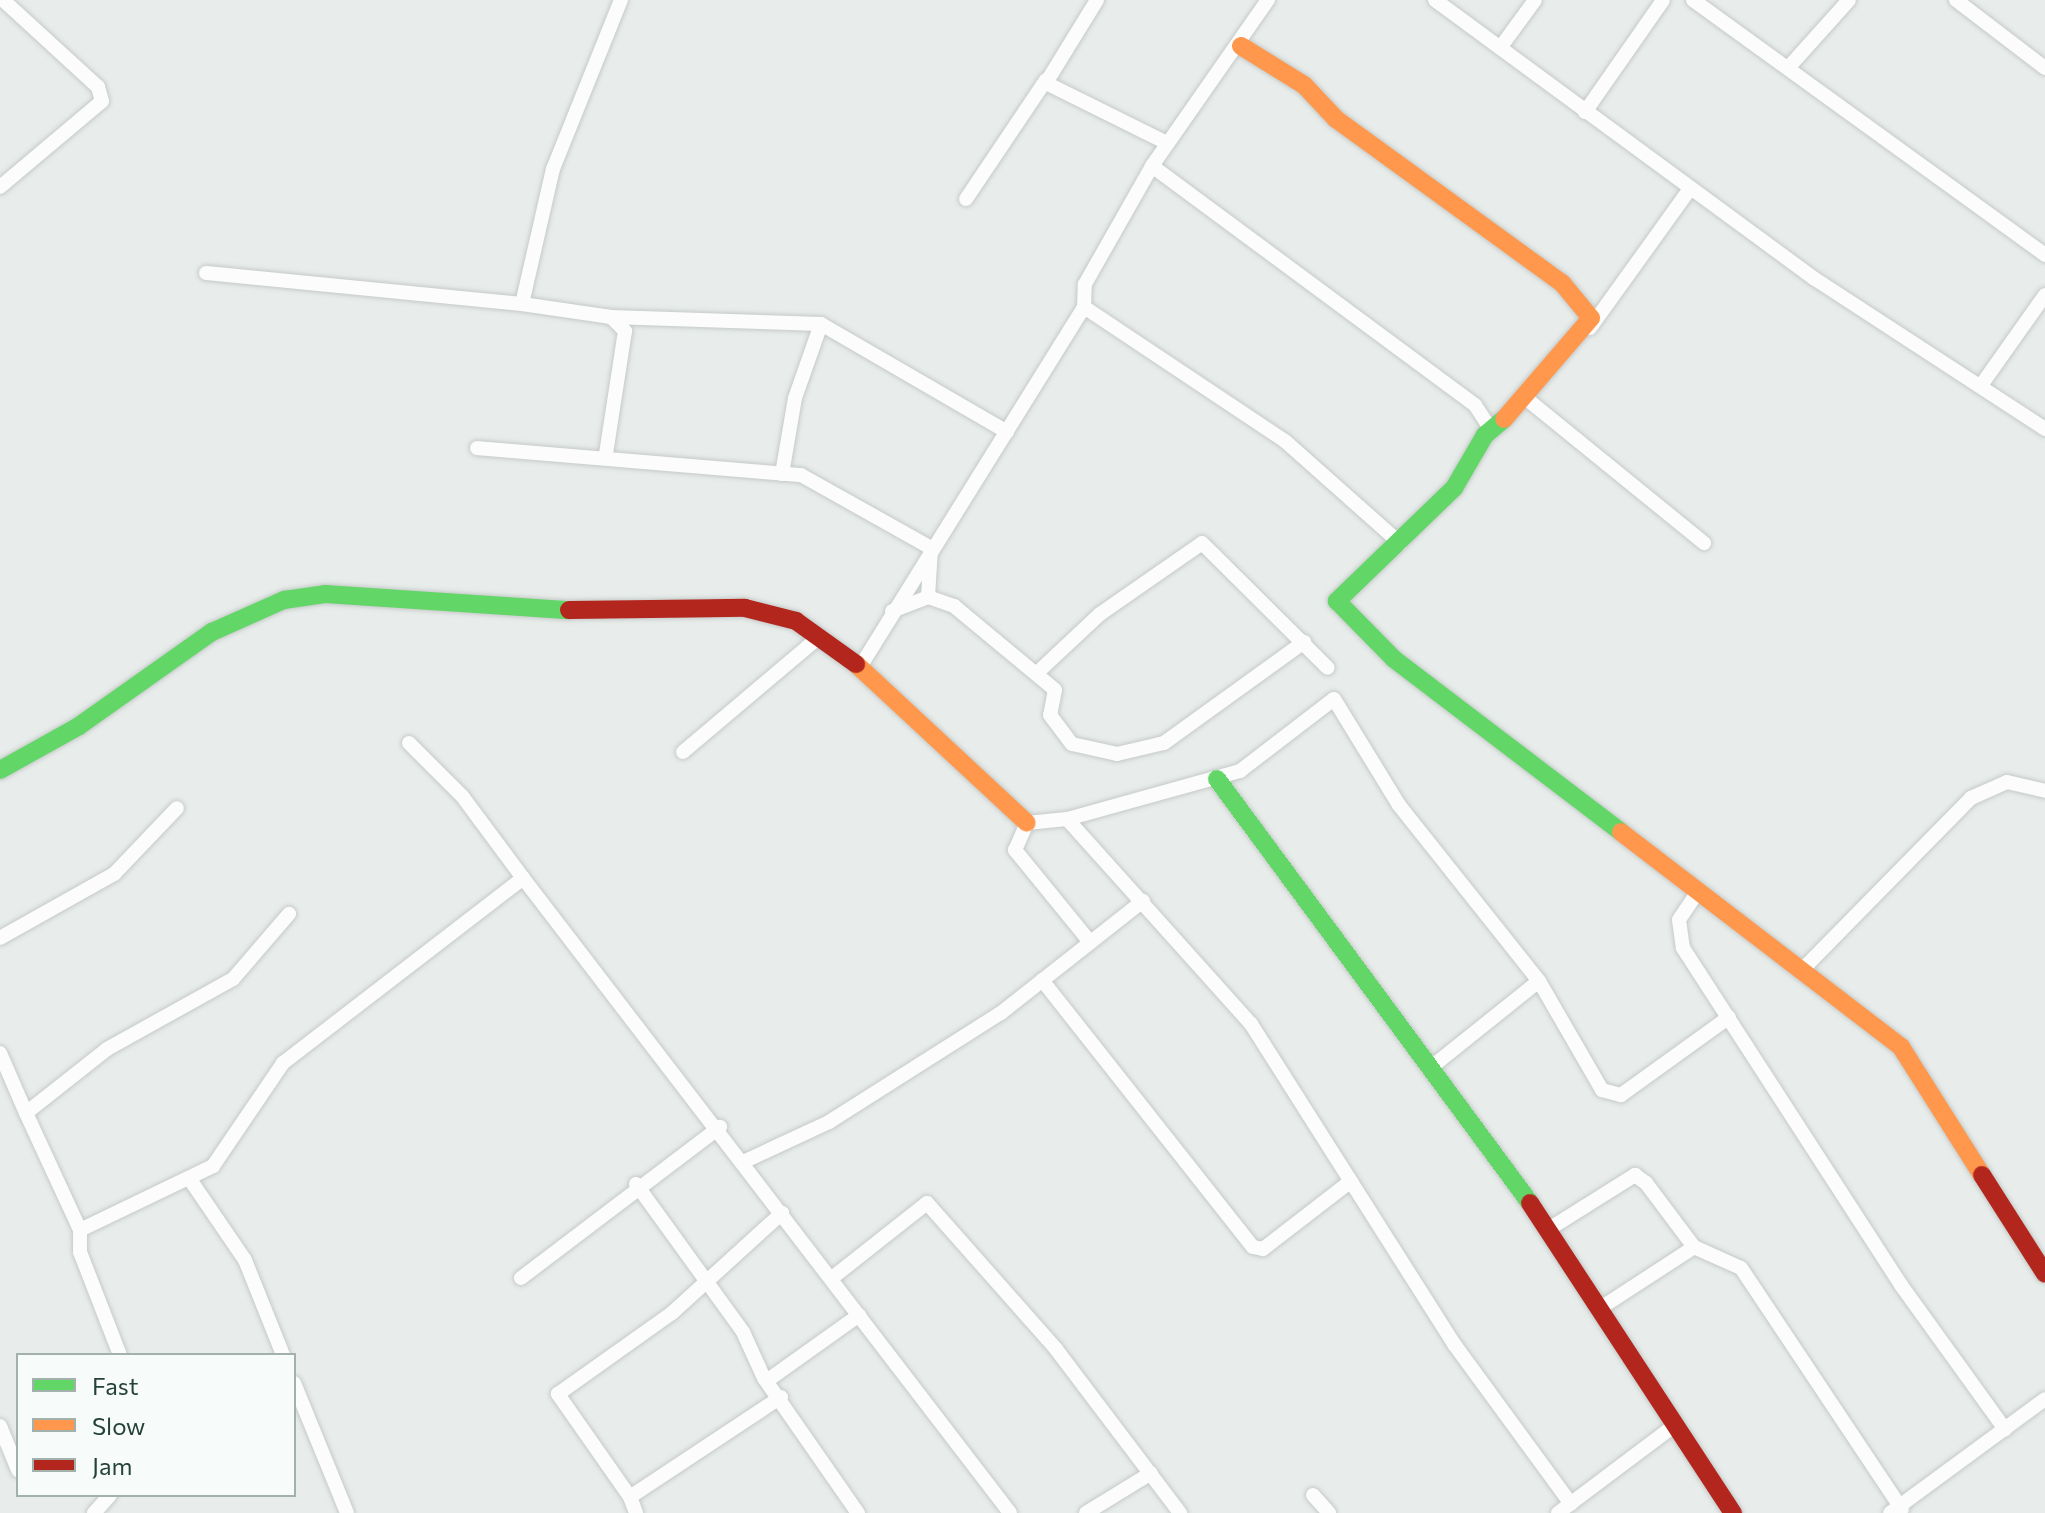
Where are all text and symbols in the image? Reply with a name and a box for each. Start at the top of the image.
legend [16,1353,296,1497]
text: Fast [92,1371,139,1400]
text: Slow [92,1411,145,1440]
text: Jam [92,1451,132,1480]

